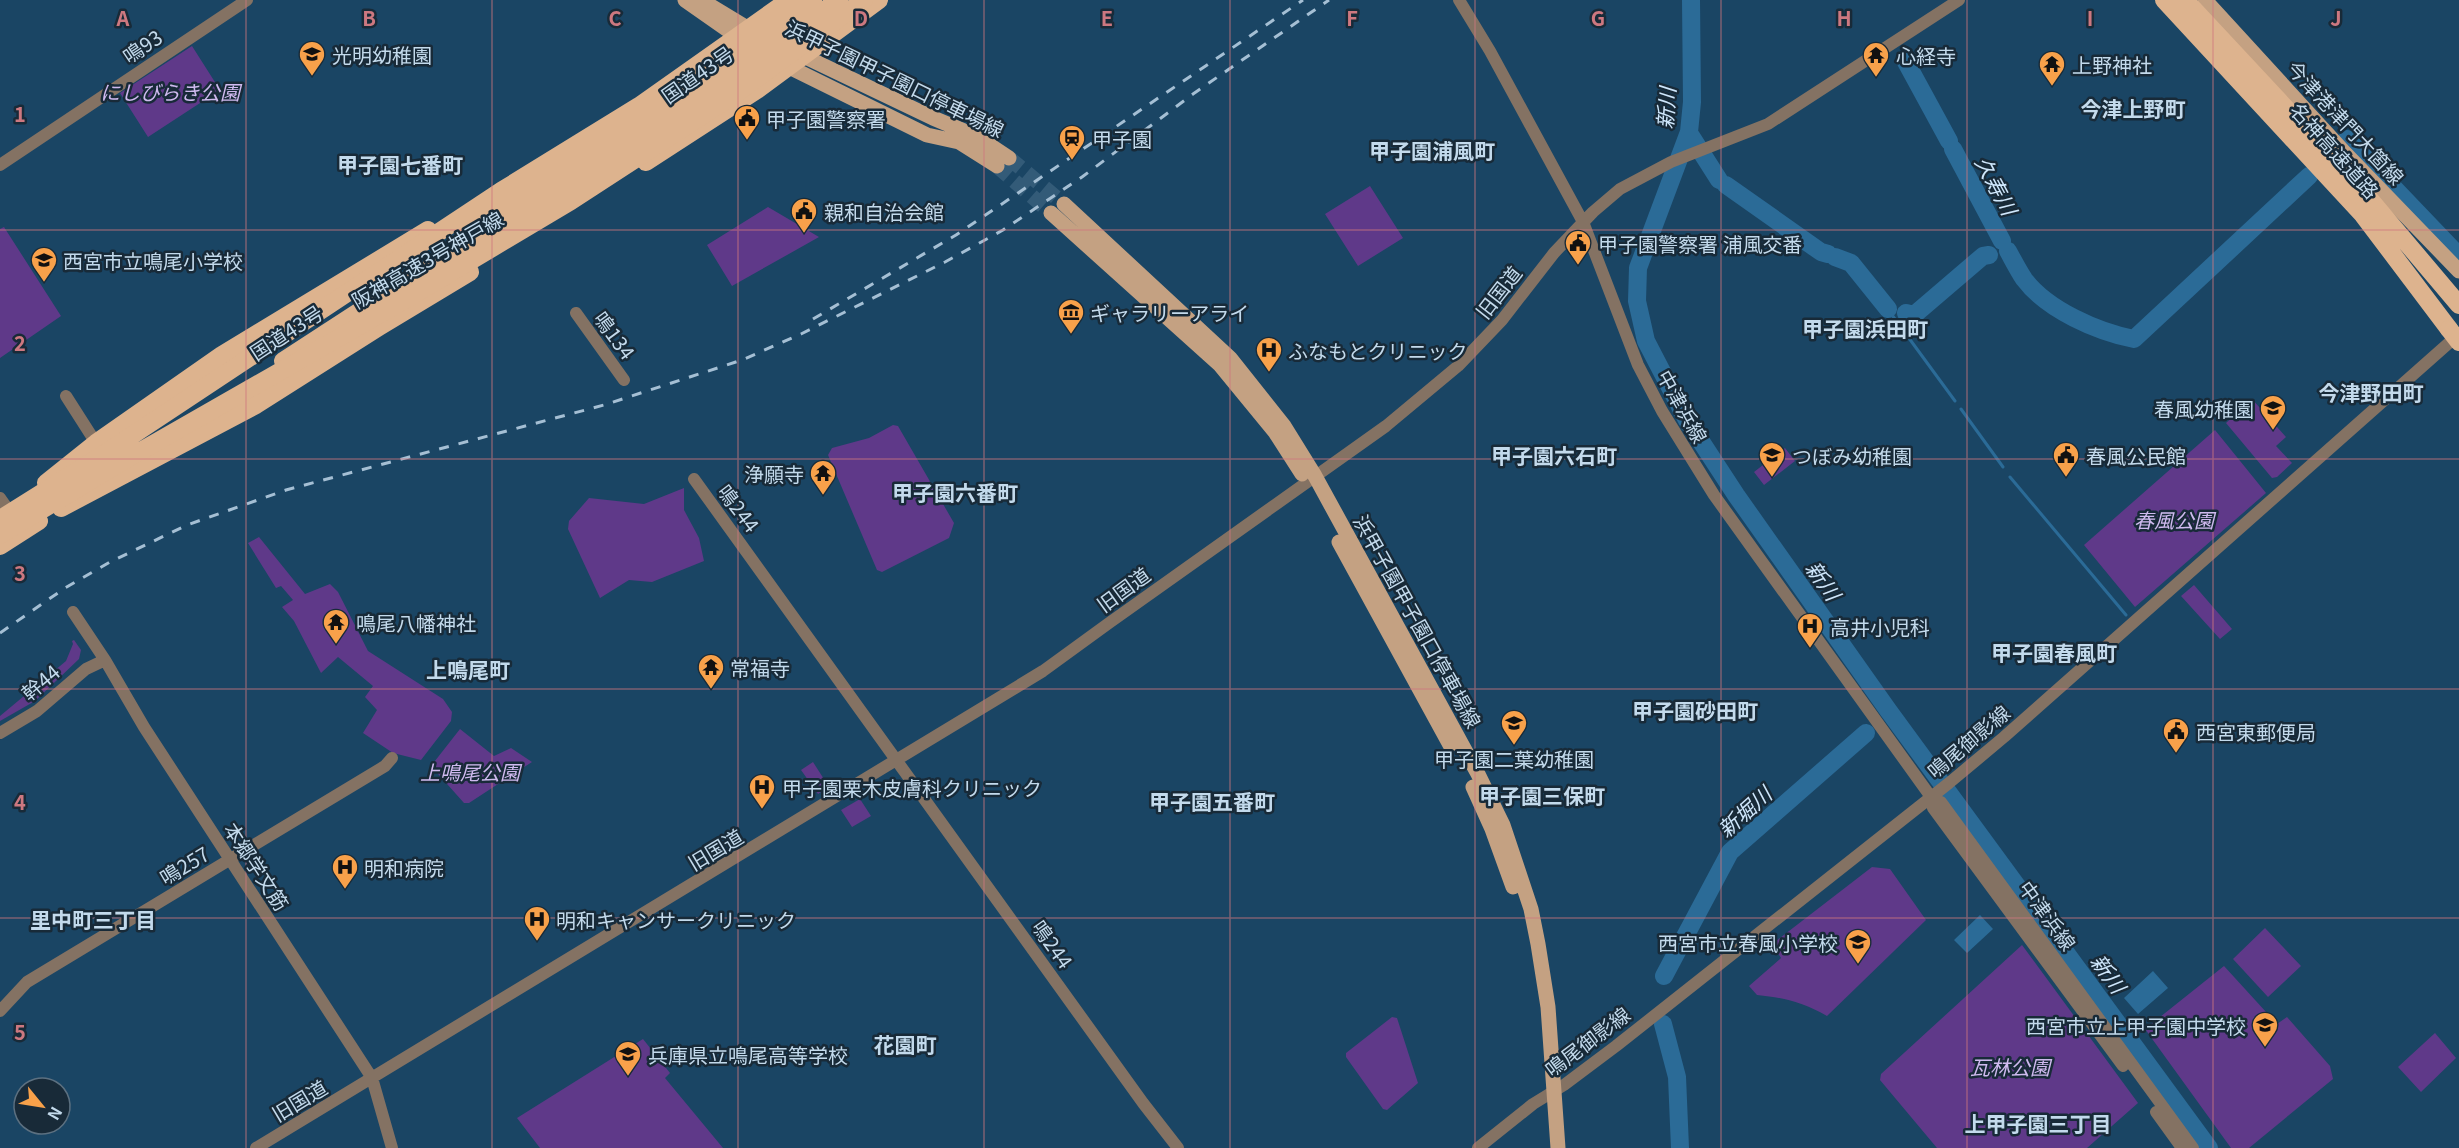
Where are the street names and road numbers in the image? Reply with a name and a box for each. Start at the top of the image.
street label: 浜甲子園甲子園口停車場線 [781,12,1009,144]
street label: 鳴93 [116,22,168,70]
street label: 国道43号 [655,39,739,109]
street label: 今津港津門大箇線 [2281,54,2411,190]
street label: 名神高速道路 [2284,96,2386,204]
street label: 阪神高速3号神戸線 [346,204,508,314]
street label: 旧国道 [1468,259,1528,325]
street label: 国道43号 [244,297,328,367]
street label: 鳴134 [588,305,642,365]
street label: 中津浜線 [1651,364,1715,448]
street label: 鳴244 [711,478,767,538]
street label: 浜甲子園甲子園口停車場線 [1347,509,1489,733]
street label: 旧国道 [1090,560,1156,618]
street label: 幹44 [15,657,65,707]
street label: 鳴尾御影線 [1920,698,2016,784]
street label: 本郷学文筋 [218,816,296,916]
street label: 旧国道 [682,821,748,877]
street label: 鳴257 [154,839,214,891]
street label: 中津浜線 [2013,874,2083,956]
street label: 鳴244 [1026,914,1080,974]
street label: 鳴尾御影線 [1538,999,1636,1083]
street label: 旧国道 [266,1072,332,1128]

